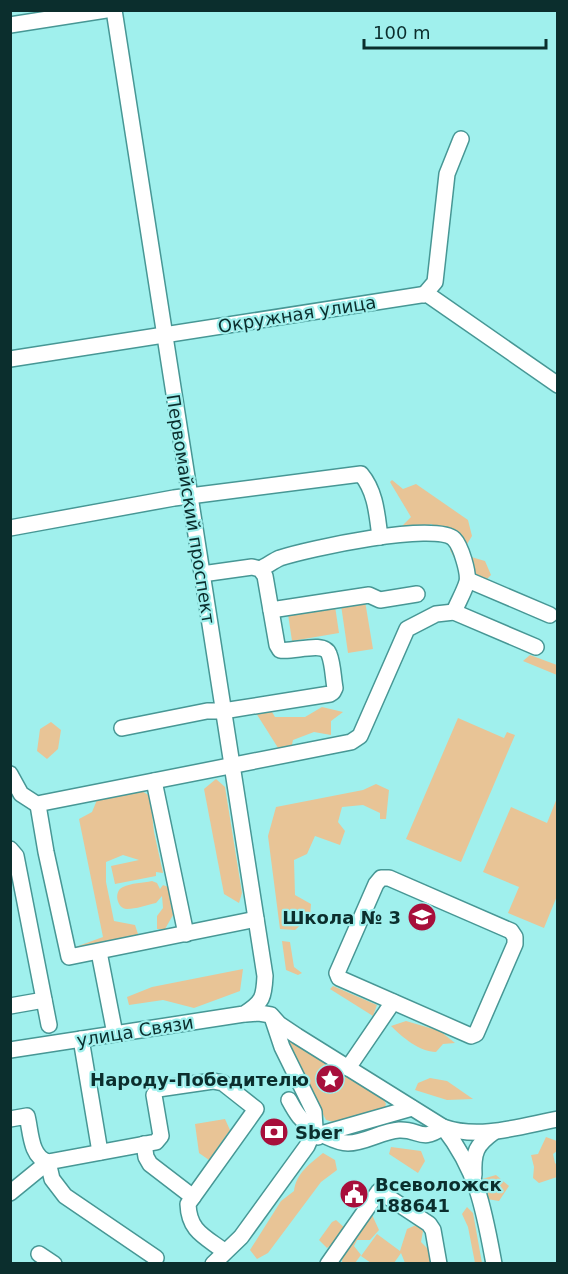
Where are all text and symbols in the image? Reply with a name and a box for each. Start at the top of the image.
scale bar [364,12,546,50]
text: 100 m [373,22,431,43]
street label: Окружная улица [216,291,378,337]
street label: Первомайский проспект [162,393,220,625]
school or university icon: Школа № 3 [406,901,438,933]
place label: Школа № 3 [282,907,401,928]
street label: улица Связи [75,1011,195,1051]
place icon: Народу-Победителю [314,1063,346,1095]
place label: Народу-Победителю [90,1069,309,1090]
bank icon: Sber [258,1116,290,1148]
place label: Sber [295,1122,342,1143]
place label: Всеволожск 188641 [375,1174,502,1216]
public building icon: Всеволожск 188641 [338,1178,370,1210]

